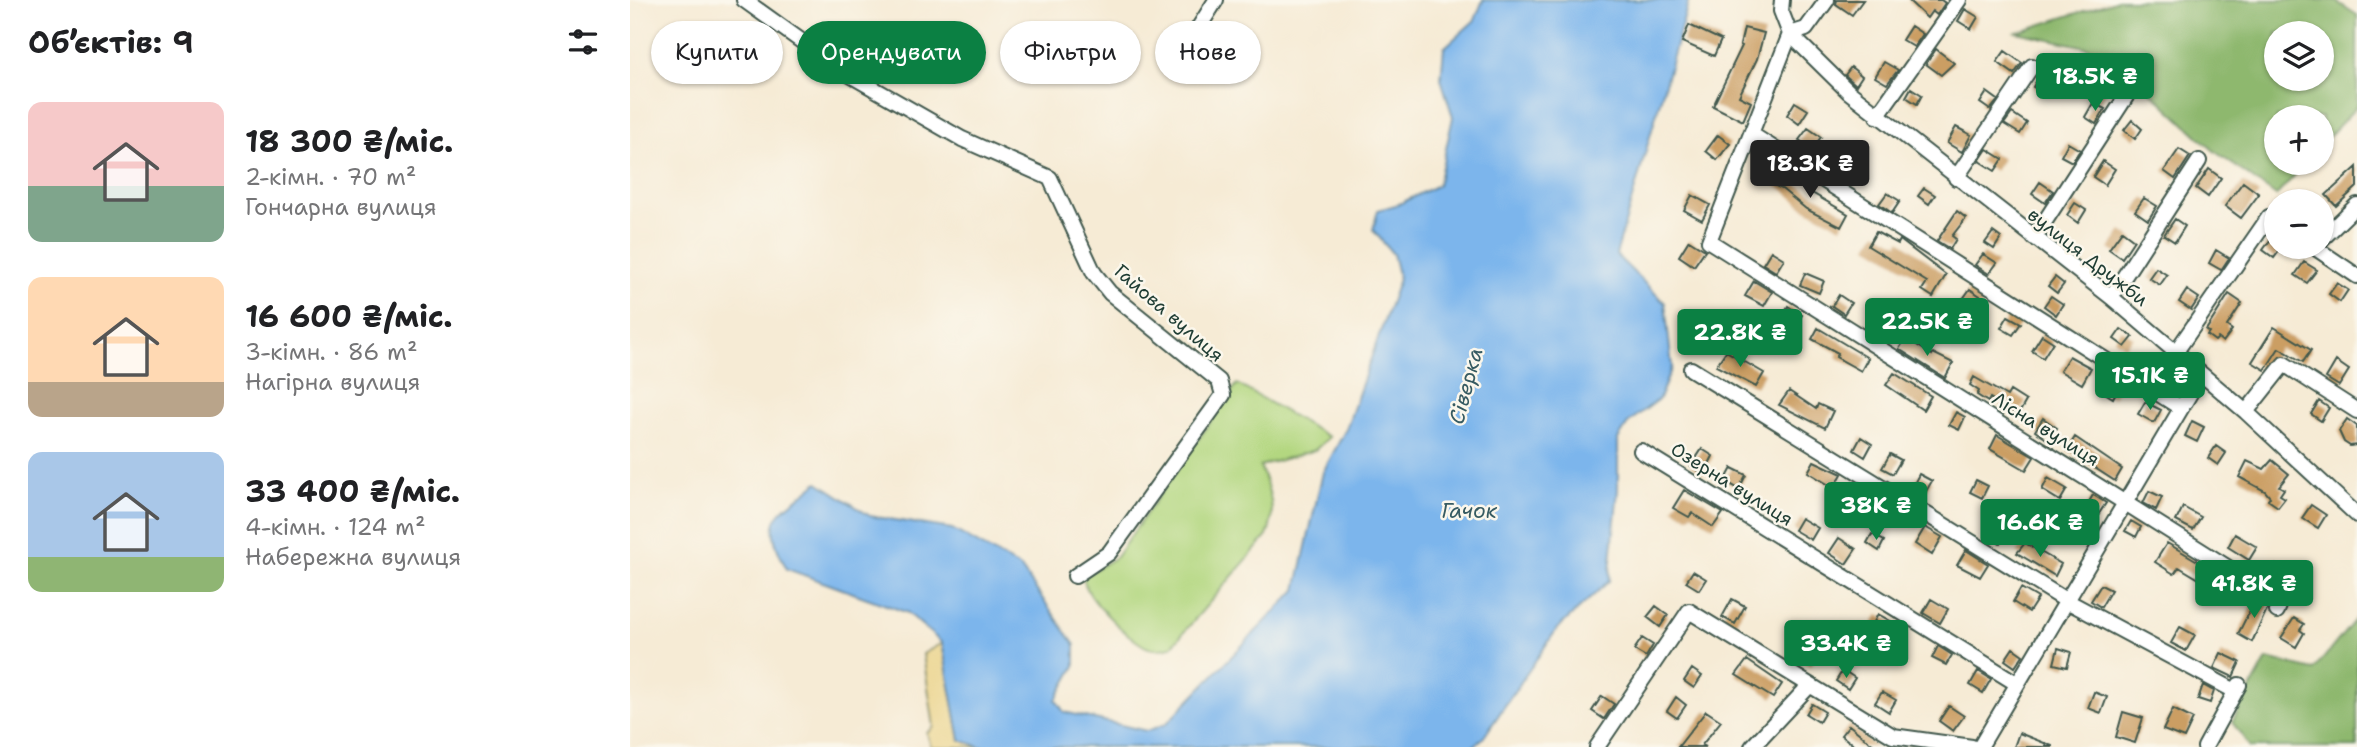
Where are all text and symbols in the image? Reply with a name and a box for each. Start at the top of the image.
chip: Купити [651,21,783,84]
chip: Орендувати [797,21,986,84]
chip: Фільтри [1000,21,1141,84]
chip: Нове [1155,21,1261,84]
map controls [2264,21,2334,259]
button: layers [2264,21,2334,91]
text: Об’єктів: 9 [28,22,194,63]
icon: filters [564,23,602,61]
pin: 18.5K ₴ [2030,54,2160,113]
text: 18.5K ₴ [2052,61,2138,91]
button: + [2264,105,2334,175]
text: 18 300 ₴/міс. [245,121,453,162]
icon: home [84,130,168,214]
pin: 18.3K ₴ [1745,140,1875,200]
text: 18.3K ₴ [1766,148,1854,178]
text: 2-кімн. · 70 m² [245,162,416,192]
button: − [2264,189,2334,259]
text: Гончарна вулиця [245,192,437,222]
street label: вулиця Дружби [2023,202,2153,312]
street label: Гайова вулиця [1109,259,1229,367]
text: 16 600 ₴/міс. [245,296,453,337]
pin: 22.5K ₴ [1862,298,1992,358]
icon: home [84,305,168,389]
text: 22.5K ₴ [1881,306,1973,336]
pin: 22.8K ₴ [1675,310,1805,369]
text: 22.8K ₴ [1693,317,1787,347]
text: 3-кімн. · 86 m² [245,337,418,367]
water label: Сіверка [1442,345,1490,427]
pin: 15.1K ₴ [2085,352,2215,412]
text: 15.1K ₴ [2111,360,2189,390]
text: Нагірна вулиця [245,367,420,397]
street label: Лісна вулиця [1988,386,2104,472]
street label: Озерна вулиця [1666,436,1798,532]
text: 33 400 ₴/міс. [245,471,460,512]
icon: home [84,480,168,564]
pin: 38K ₴ [1827,482,1925,542]
text: 38K ₴ [1840,490,1912,520]
water label: Гачок [1441,497,1498,525]
pin: 16.6K ₴ [1975,500,2105,559]
text: 16.6K ₴ [1996,507,2084,537]
text: 4-кімн. · 124 m² [245,512,426,542]
text: Набережна вулиця [245,542,461,572]
pin: 41.8K ₴ [2189,560,2319,620]
text: 41.8K ₴ [2211,568,2297,598]
pin: 33.4K ₴ [1781,620,1911,680]
text: 33.4K ₴ [1800,628,1892,658]

